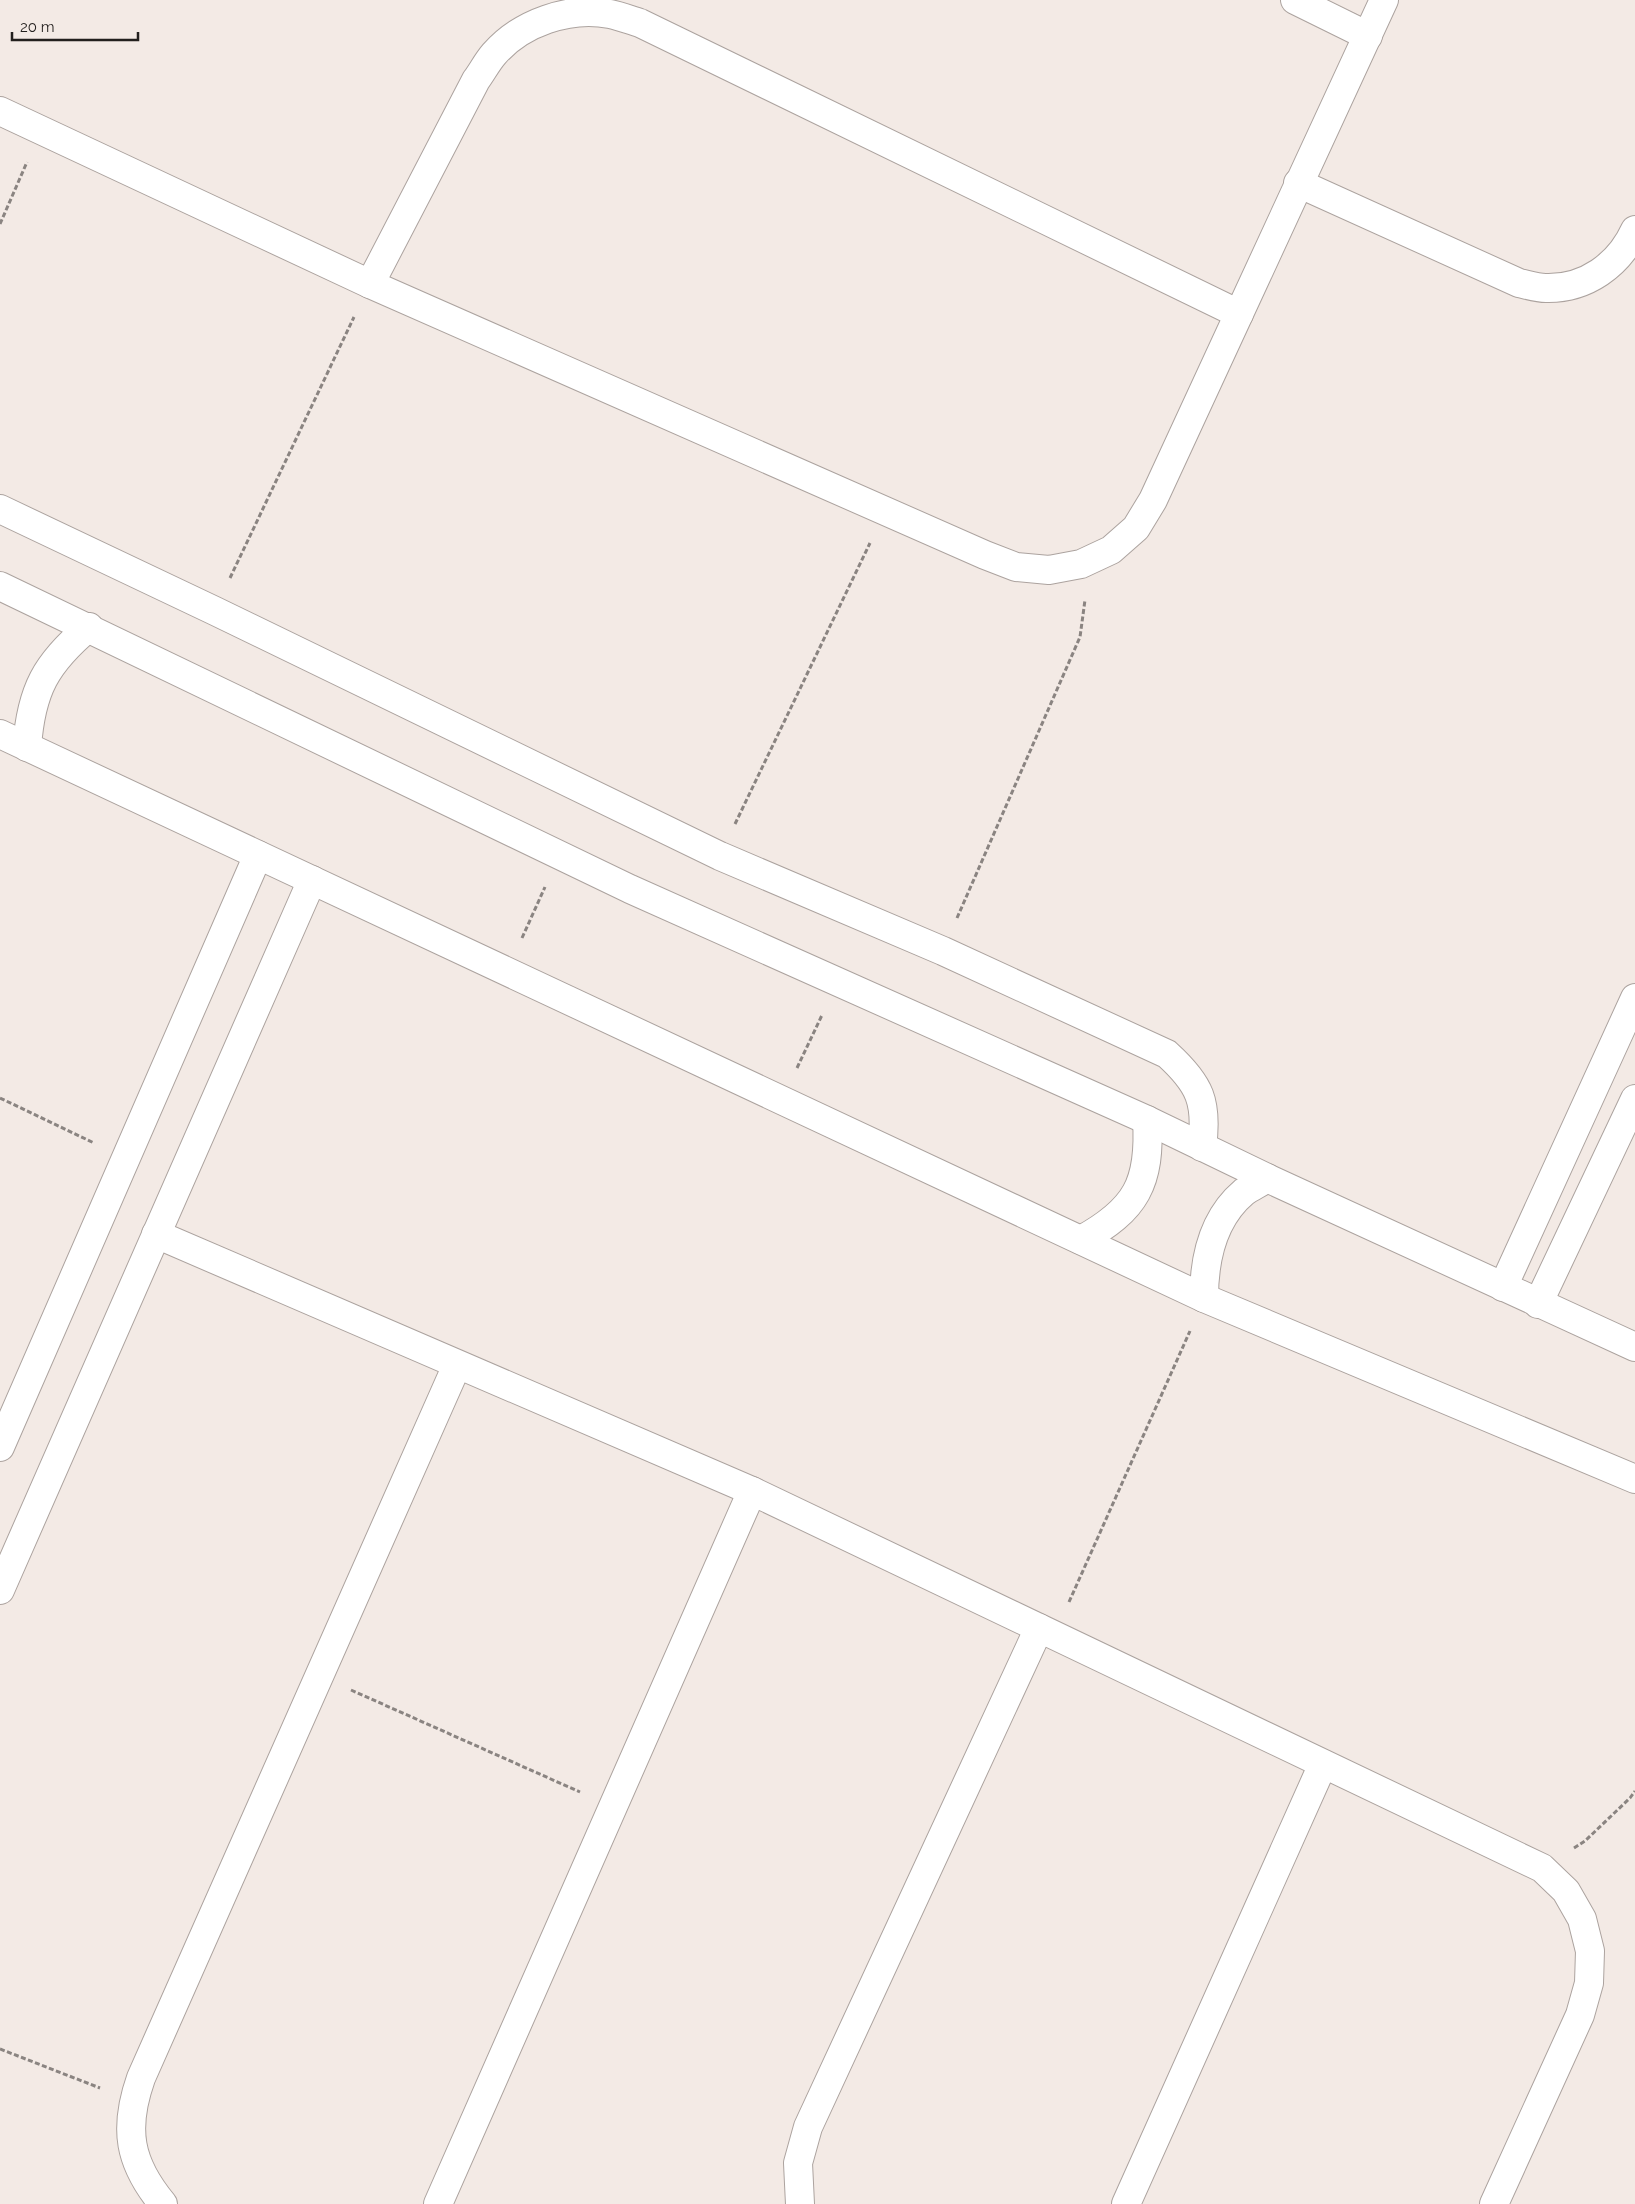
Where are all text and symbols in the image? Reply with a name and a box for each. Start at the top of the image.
scale bar [12,10,139,42]
text: 20 m [20,18,55,36]

